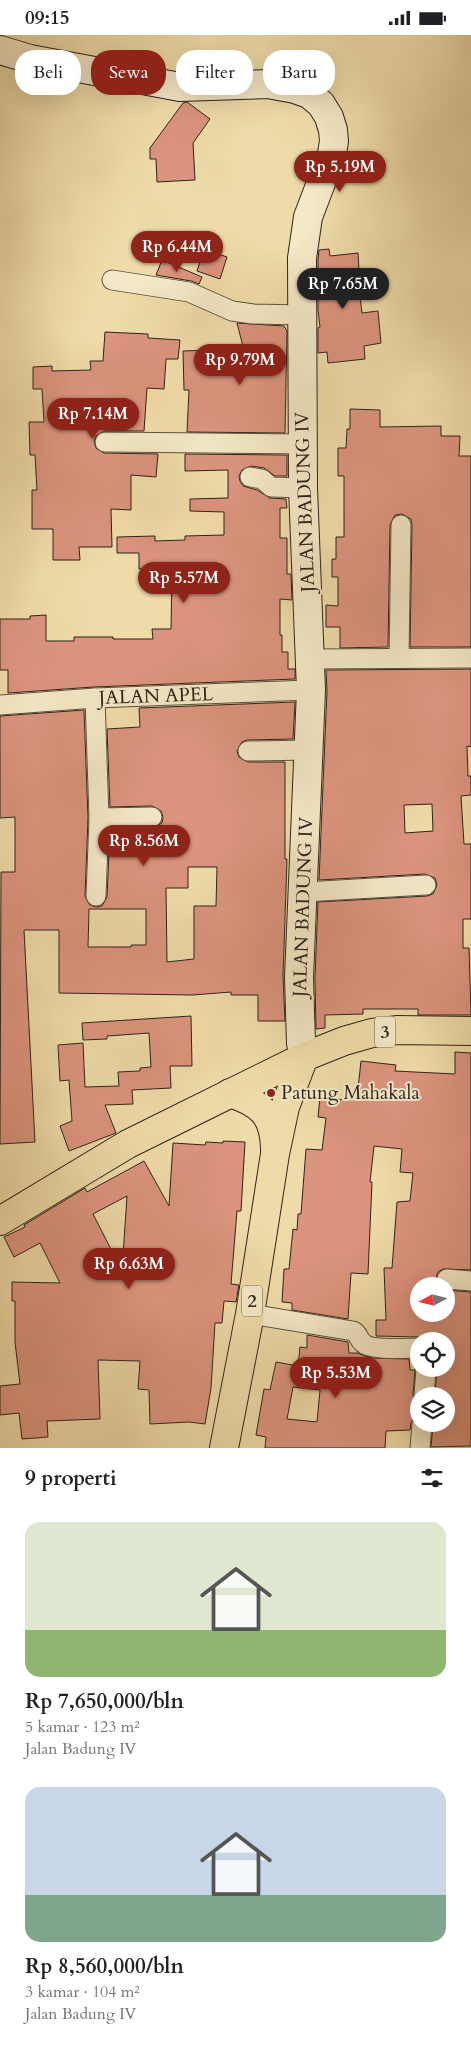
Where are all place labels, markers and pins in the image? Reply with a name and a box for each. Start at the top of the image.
pin: Rp 5.19M [288,151,392,193]
pin: Rp 6.44M [125,231,229,273]
pin: Rp 7.65M [291,267,395,310]
pin: Rp 9.79M [188,343,292,386]
pin: Rp 7.14M [41,397,145,440]
pin: Rp 5.57M [132,561,236,604]
pin: Rp 8.56M [92,825,196,867]
place label: Patung Mahakala [281,1080,420,1106]
marker: Patung Mahakala [265,1087,277,1099]
pin: Rp 6.63M [77,1247,181,1290]
pin: Rp 5.53M [284,1357,388,1399]

